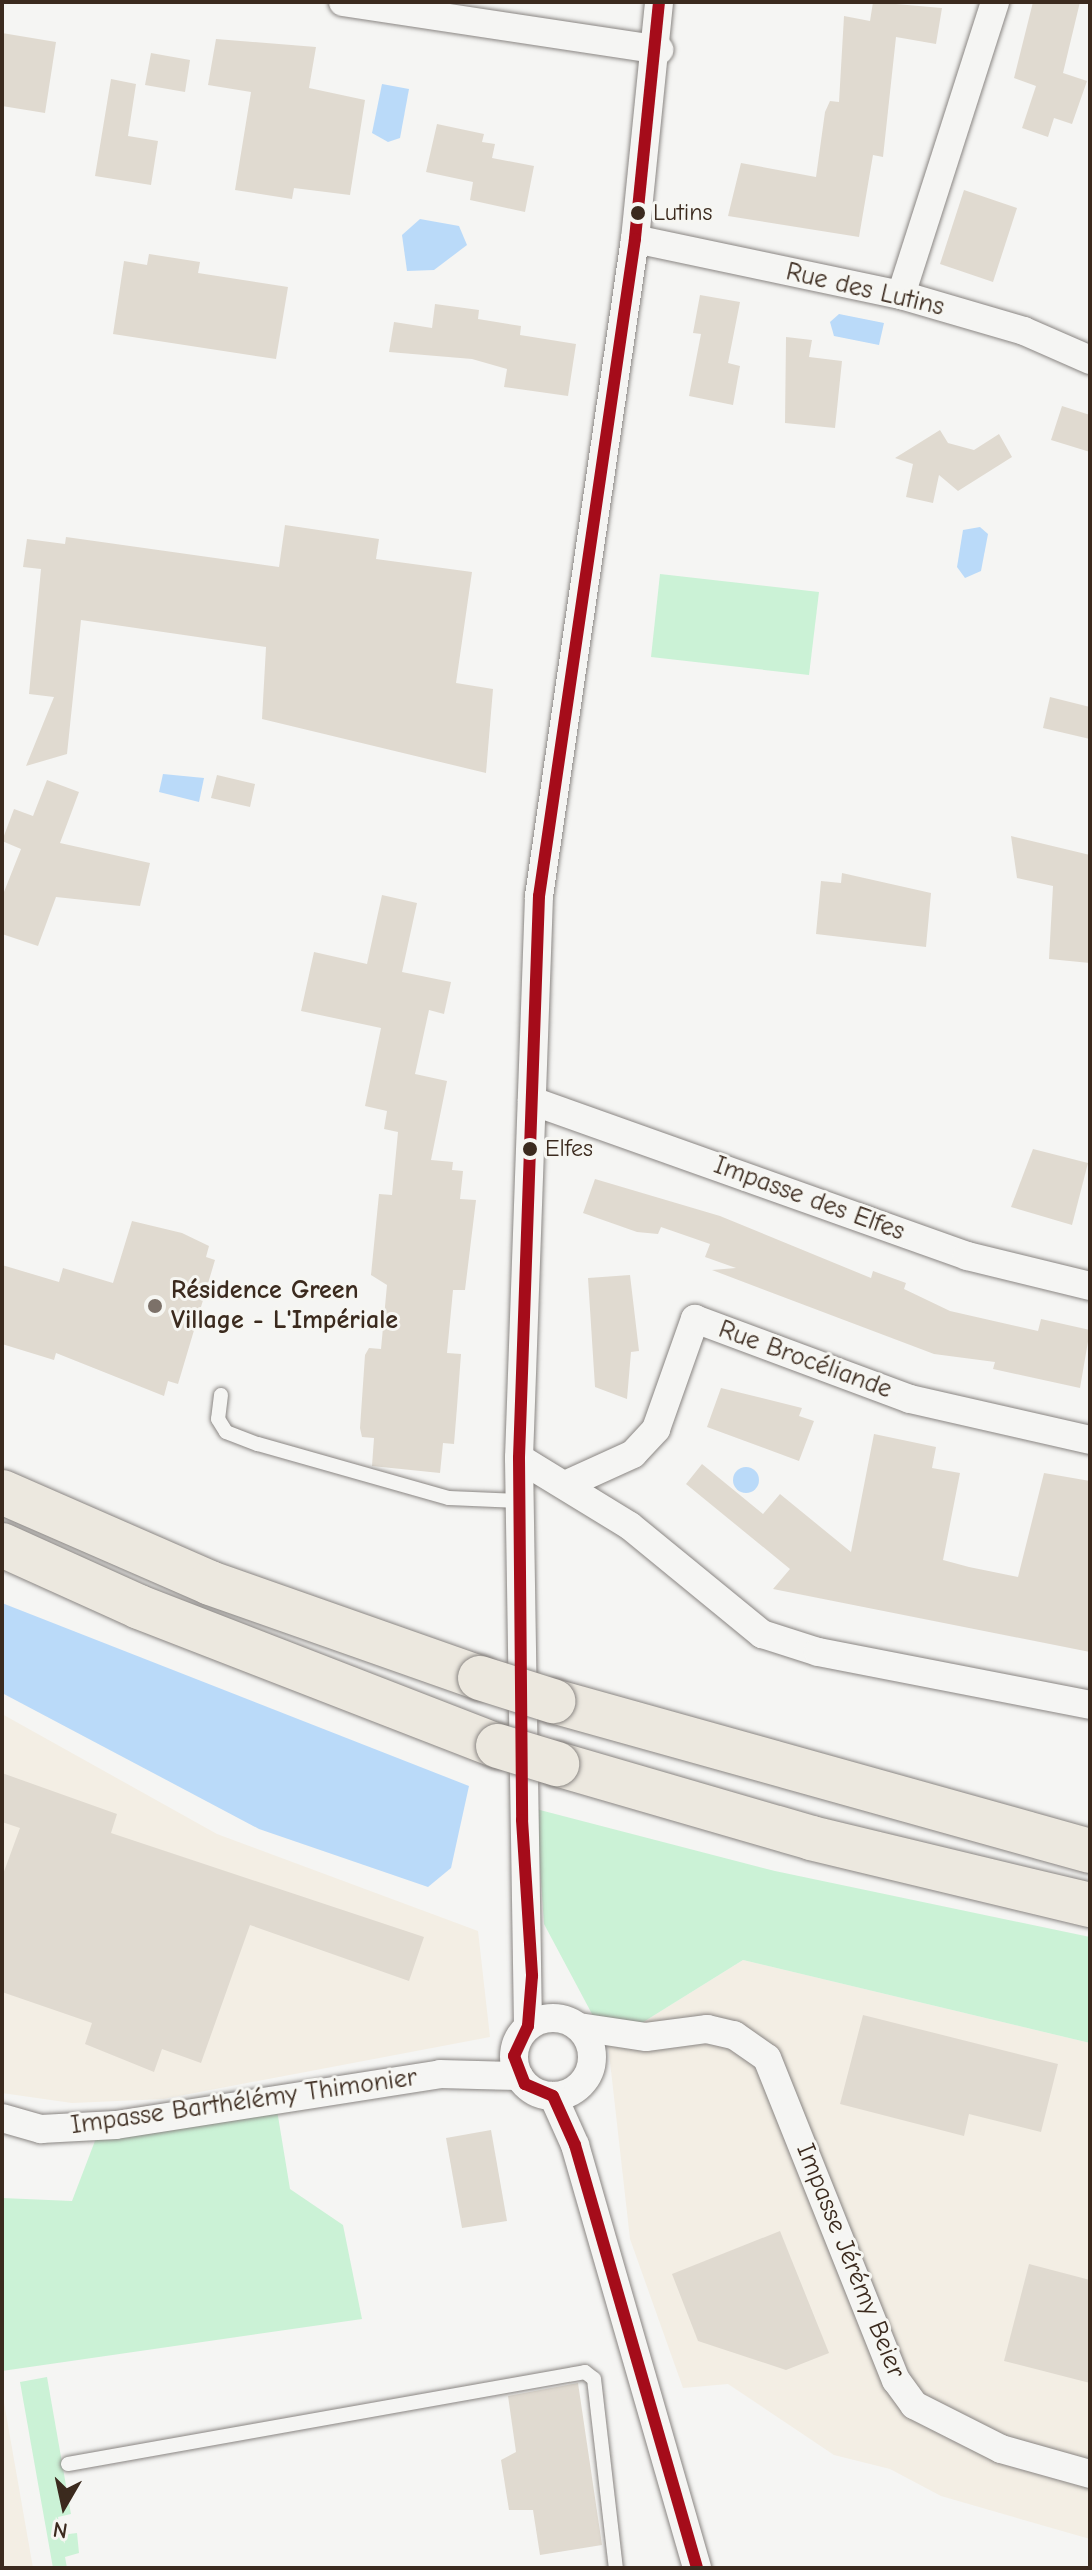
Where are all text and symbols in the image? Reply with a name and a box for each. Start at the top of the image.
place label: Lutins [653,199,713,227]
marker: Lutins [630,205,646,221]
street label: Rue des Lutins [783,257,947,323]
place label: Elfes [545,1135,593,1163]
marker: Elfes [522,1141,538,1157]
street label: Impasse des Elfes [709,1150,909,1248]
place label: Résidence Green Village - L'Impériale [171,1275,398,1336]
marker: Résidence Green Village - L'Impériale [146,1297,164,1315]
street label: Rue Brocéliande [714,1314,896,1406]
street label: Impasse Barthélémy Thimonier [69,2062,419,2142]
street label: Impasse Jérémy Beier [789,2139,911,2383]
north arrow [24,2466,104,2546]
text: N [51,2516,69,2544]

